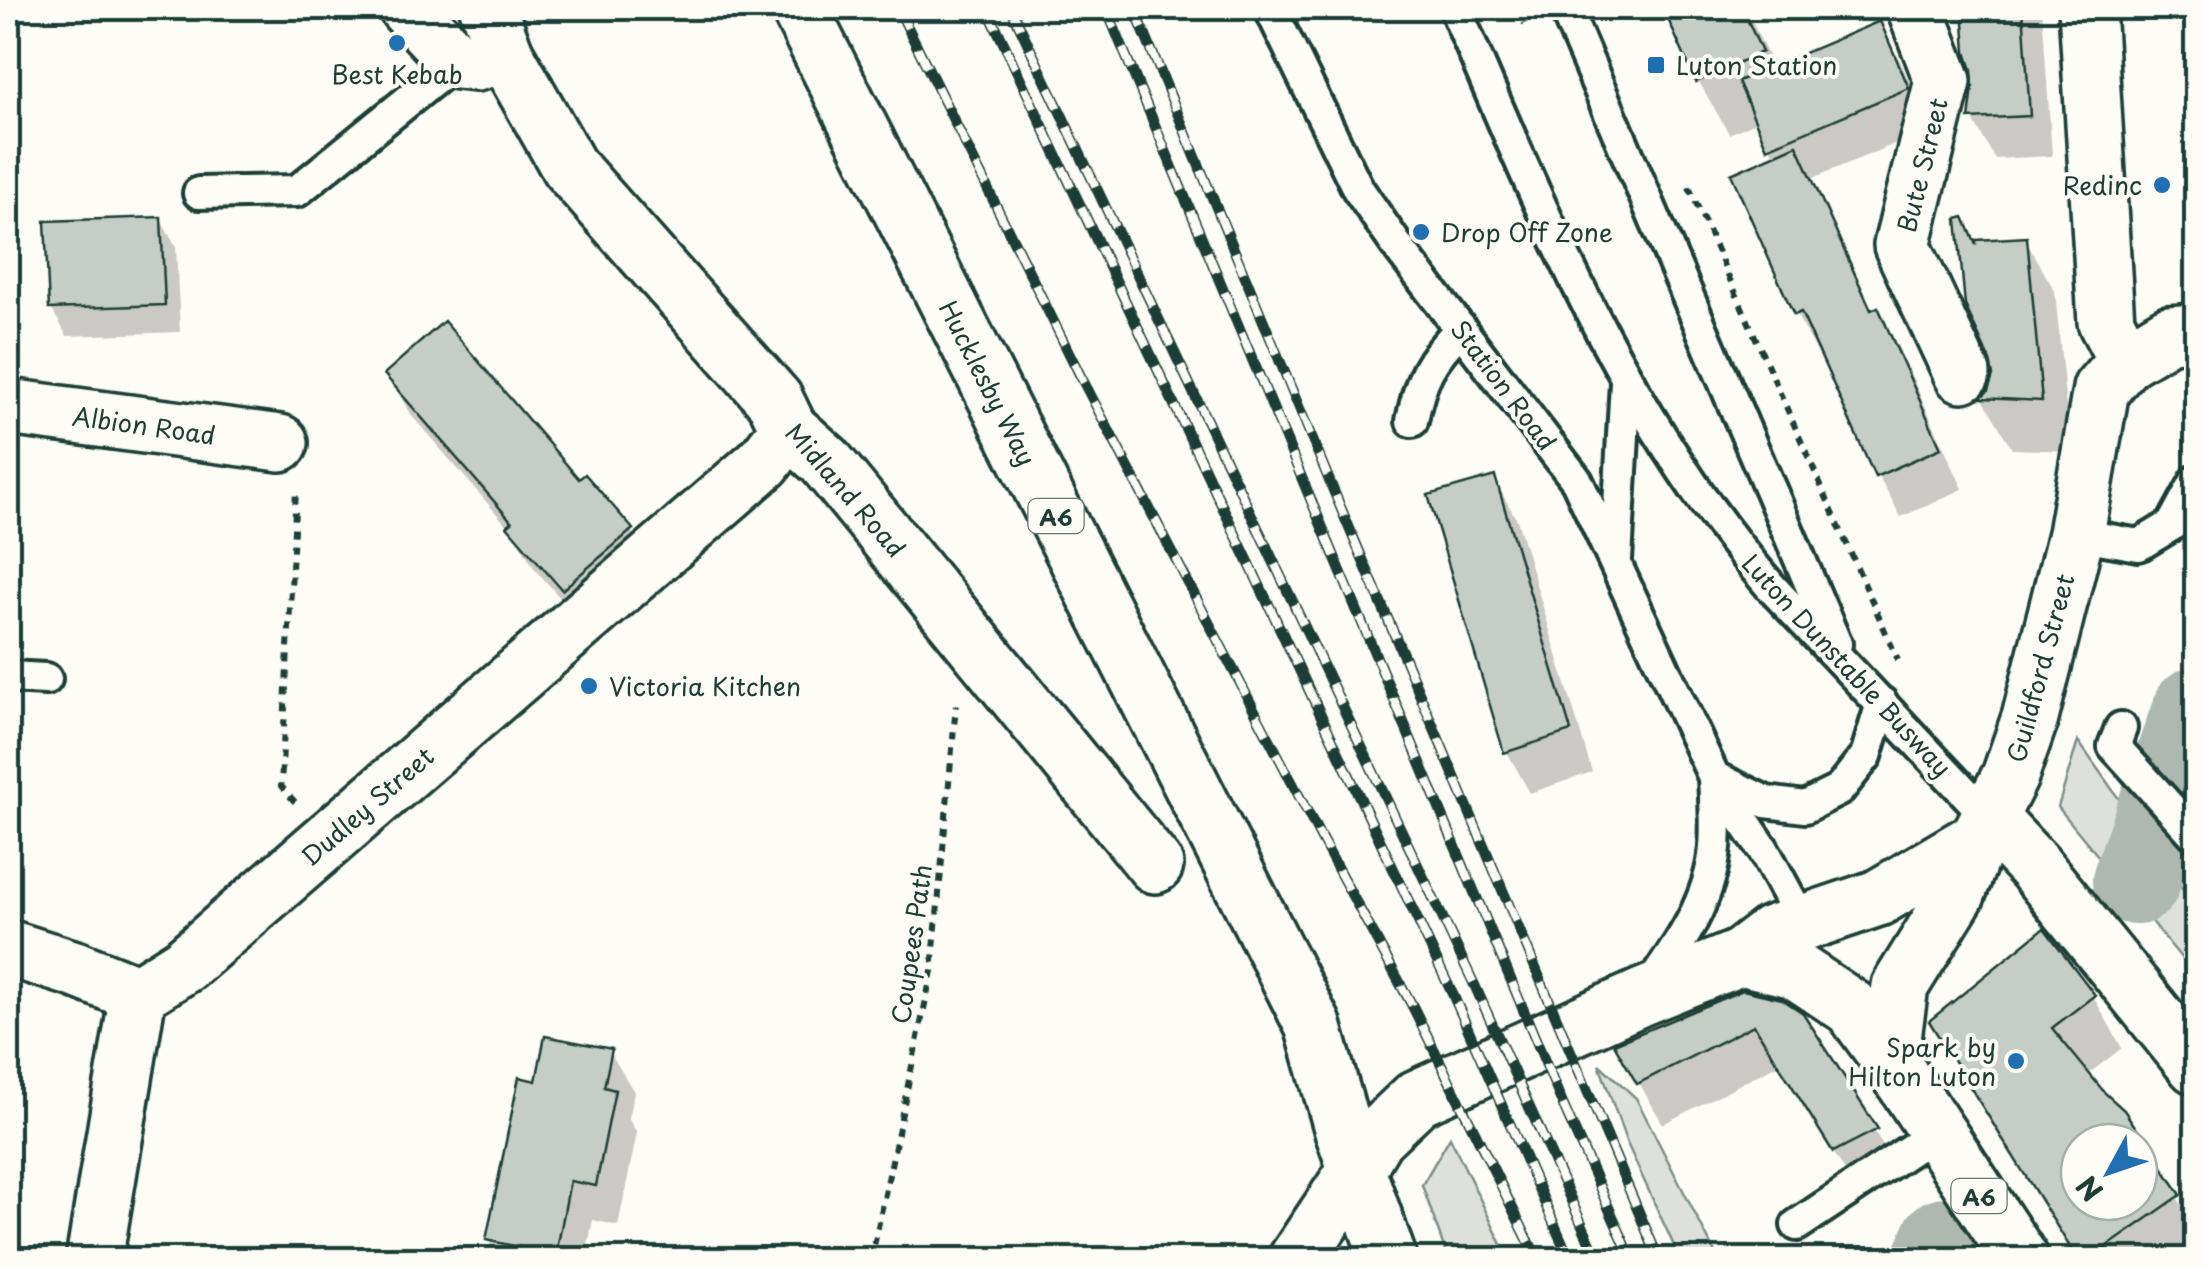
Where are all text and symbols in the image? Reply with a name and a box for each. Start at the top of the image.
marker: Best Kebab [386,32,408,54]
place label: Luton Station [1676,46,1837,84]
marker: Luton Station [1645,54,1667,76]
place label: Best Kebab [331,55,463,93]
street label: Bute Street [1887,94,1957,236]
place label: Redinc [2063,166,2142,204]
marker: Redinc [2151,174,2173,196]
place label: Drop Off Zone [1441,213,1613,251]
marker: Drop Off Zone [1410,221,1432,243]
street label: Hucklesby Way [930,294,1046,472]
street label: Station Road [1442,312,1566,458]
street label: Albion Road [70,396,218,454]
street label: Midland Road [777,415,915,565]
road number: A6 [1028,499,1084,533]
street label: Luton Dunstable Busway [1733,545,1961,785]
street label: Guildford Street [1997,569,2083,767]
place label: Victoria Kitchen [609,667,801,705]
marker: Victoria Kitchen [578,675,600,697]
street label: Dudley Street [292,737,442,875]
street label: Coupees Path [881,862,941,1026]
place label: Spark by Hilton Luton [1848,1028,1996,1095]
marker: Spark by Hilton Luton [2005,1050,2027,1072]
north arrow [2059,1122,2159,1222]
text: N [2065,1167,2112,1211]
road number: A6 [1952,1179,2006,1213]

